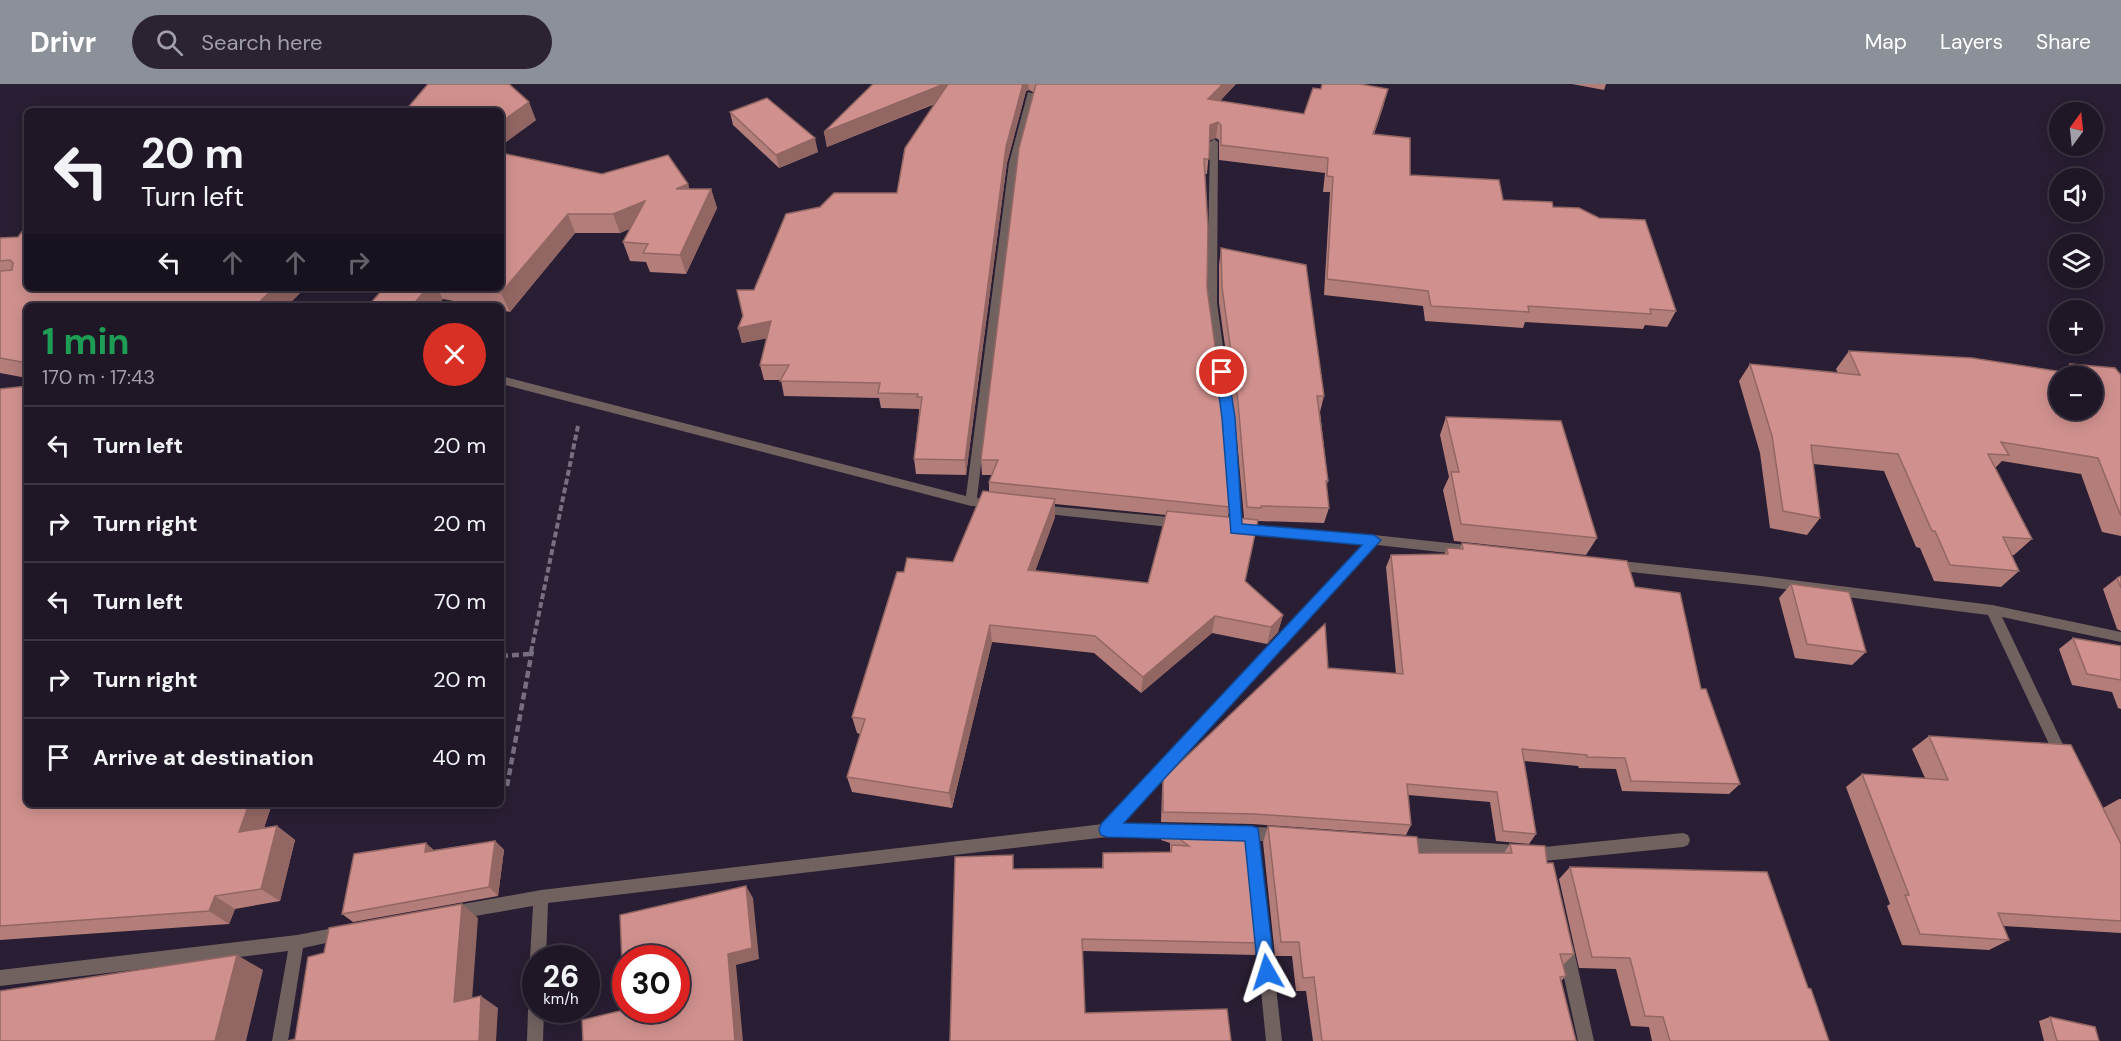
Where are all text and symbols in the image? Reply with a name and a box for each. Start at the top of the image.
search box [132,15,552,69]
text: Drivr [30,24,96,61]
icon: search [153,26,186,59]
text: Search here [201,28,323,57]
text: Map [1865,28,1907,56]
text: Layers [1940,28,2003,56]
text: Share [2036,28,2091,56]
north arrow [2049,102,2103,156]
map controls [2049,102,2103,420]
text: 20 m [141,126,244,181]
icon: left [42,132,120,210]
button: sound [2049,168,2103,222]
text: Turn left [141,179,244,214]
button: layers [2049,234,2103,288]
icon: left [153,246,186,279]
icon: ahead [216,246,249,279]
icon: ahead [279,246,312,279]
icon: right [342,246,375,279]
button: + [2049,300,2103,354]
text: 1 min [42,318,130,365]
button: close [423,323,486,386]
pin [1196,346,1247,397]
icon: arrive [1205,355,1238,388]
text: 170 m · 17:43 [42,364,155,390]
button: − [2049,366,2103,420]
icon: left [42,429,75,462]
text: Turn left [93,431,183,460]
text: 20 m [433,431,486,460]
icon: right [42,507,75,540]
text: Turn right [93,509,198,538]
text: 20 m [433,509,486,538]
icon: left [42,585,75,618]
text: Turn left [93,587,183,616]
text: 70 m [434,587,486,616]
icon: right [42,663,75,696]
text: Turn right [93,665,198,694]
text: 20 m [433,665,486,694]
icon: arrive [42,741,75,774]
text: Arrive at destination [93,743,314,772]
text: 40 m [432,743,486,772]
position arrow [1235,940,1299,1004]
speed limit sign: 30 [612,945,690,1023]
text: 26 [543,957,579,996]
text: km/h [543,989,579,1009]

